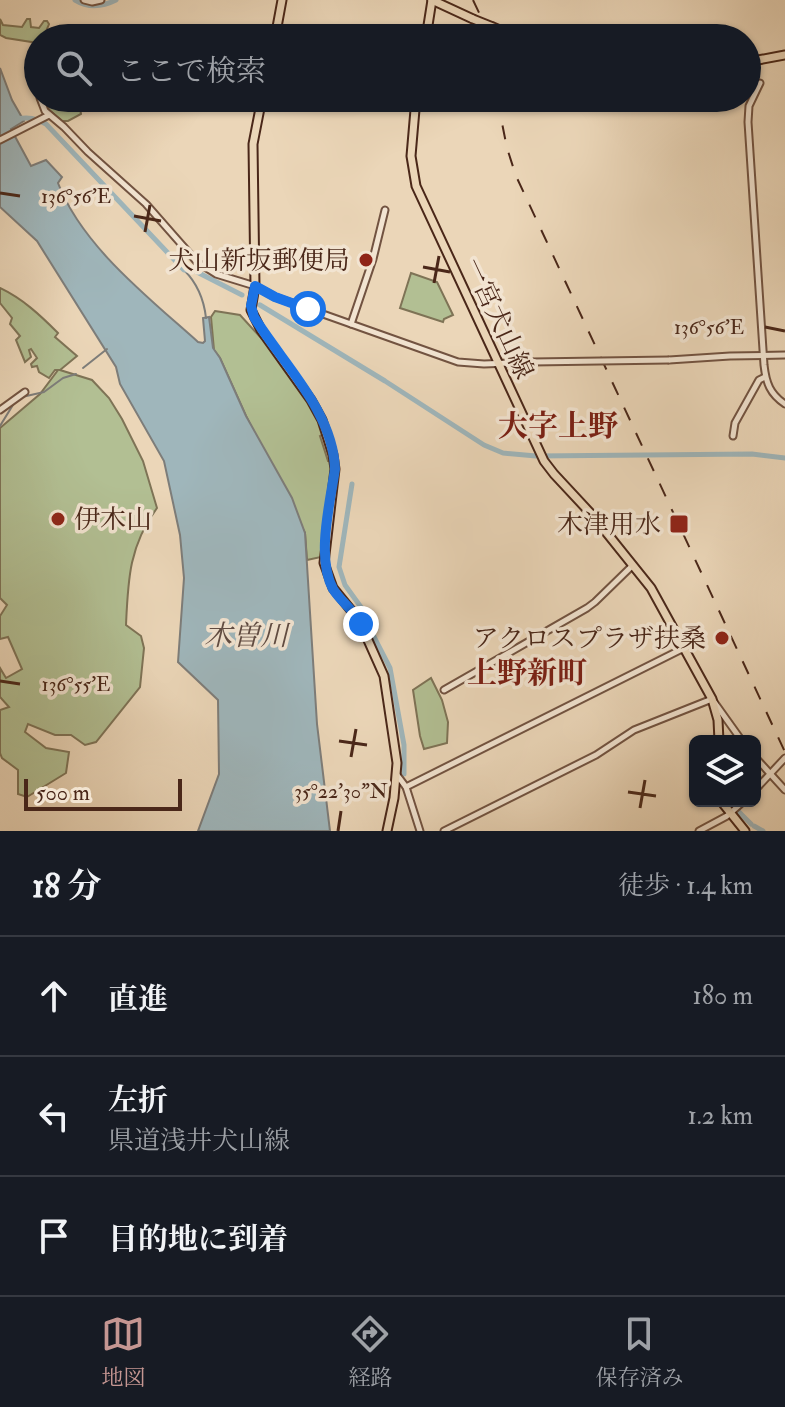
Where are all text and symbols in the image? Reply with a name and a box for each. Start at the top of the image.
search box [24,24,761,112]
icon: search [52,46,96,90]
text: ここで検索 [116,53,266,90]
text: 136°56'E [41,184,111,209]
place label: 犬山新坂郵便局 [168,245,350,277]
marker: 犬山新坂郵便局 [357,251,375,269]
street label: 一宮犬山線 [456,253,540,384]
route start [290,291,326,327]
text: 136°56'E [674,315,744,340]
district label: 大字上野 [498,408,618,445]
place label: 伊木山 [74,504,152,536]
place label: 木津用水 [557,509,661,541]
marker: 伊木山 [49,510,67,528]
marker: 木津用水 [668,513,690,535]
route end [343,606,379,642]
water label: 木曽川 [204,619,291,654]
place label: アクロスプラザ扶桑 [473,623,706,655]
marker: アクロスプラザ扶桑 [713,629,731,647]
district label: 上野新町 [467,655,587,692]
text: 136°55'E [42,672,110,697]
map controls [689,735,761,807]
button: layers [689,735,761,807]
scale bar [24,775,182,811]
text: 500 m [36,779,90,807]
text: 35°22'30"N [294,779,388,804]
text: 18 分 [32,865,101,908]
text: 徒歩 · 1.4 km [618,870,753,902]
icon: ahead [32,974,76,1018]
text: 180 m [693,980,753,1012]
text: 直進 [108,981,168,1018]
text: 左折 [108,1082,168,1119]
icon: left [32,1094,76,1138]
text: 1.2 km [687,1100,753,1132]
text: 県道浅井犬山線 [108,1125,290,1157]
icon: arrive [32,1214,76,1258]
text: 目的地に到着 [108,1221,288,1258]
tab: 地図 [101,1312,146,1392]
tab: 経路 [348,1312,393,1392]
tab: 保存済み [595,1312,684,1392]

